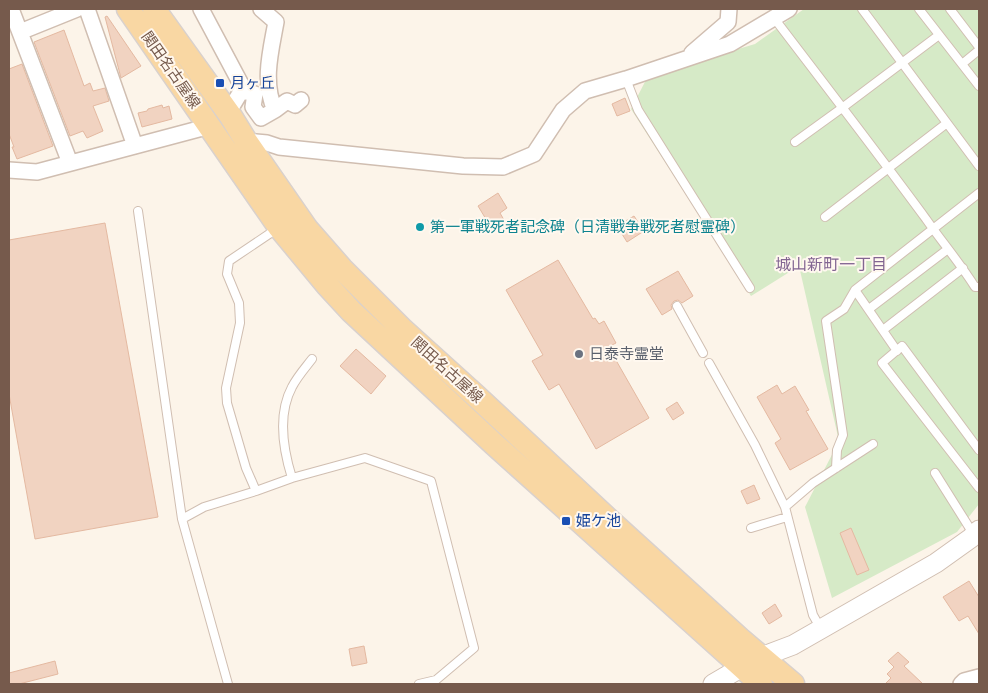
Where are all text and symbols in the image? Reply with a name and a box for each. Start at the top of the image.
street label: 関田名古屋線 [138,28,204,112]
place label: 月ヶ丘 [230,74,275,92]
marker: 月ヶ丘 [214,77,226,89]
place label: 第一軍戦死者記念碑（日清戦争戦死者慰霊碑） [430,218,745,236]
marker: 第一軍戦死者記念碑（日清戦争戦死者慰霊碑） [414,221,426,233]
district label: 城山新町一丁目 [775,255,887,274]
street label: 関田名古屋線 [408,333,486,407]
place label: 日泰寺霊堂 [589,345,664,363]
marker: 日泰寺霊堂 [573,348,585,360]
place label: 姫ケ池 [576,512,621,530]
marker: 姫ケ池 [560,515,572,527]

